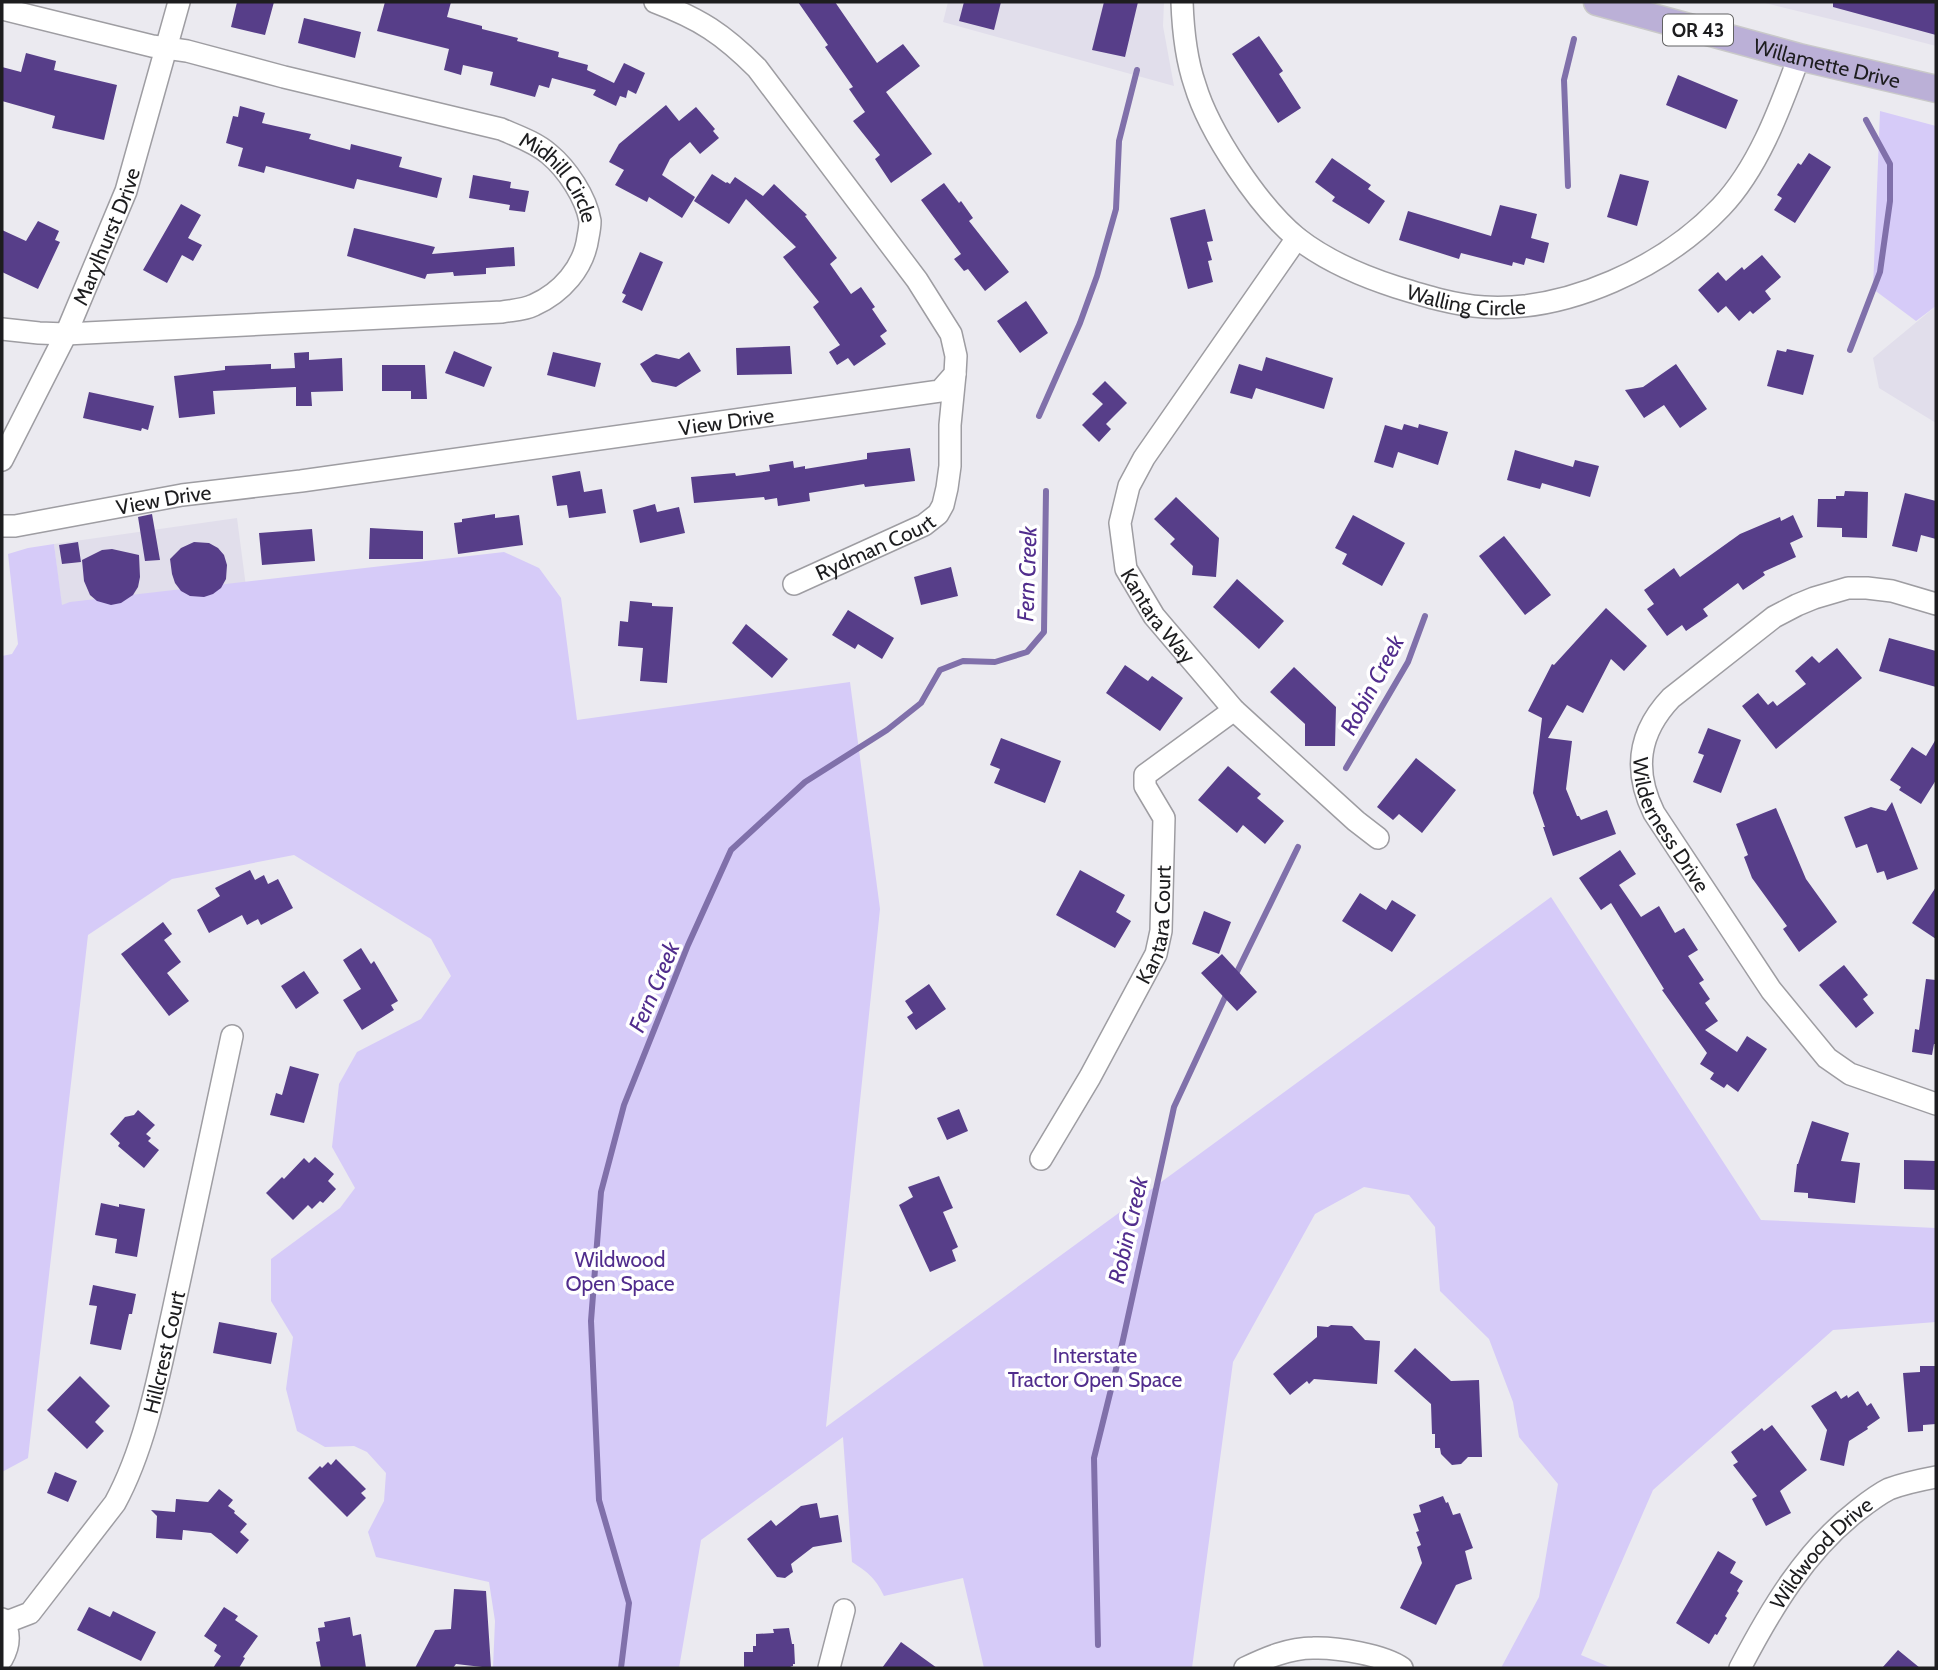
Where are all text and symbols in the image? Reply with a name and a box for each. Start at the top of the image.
road number: OR 43 [1663,14,1733,46]
street label: Willamette Drive [1751,33,1903,93]
street label: Midhill Circle [516,126,603,225]
street label: Marylhurst Drive [67,165,144,309]
street label: Walling Circle [1404,279,1527,320]
street label: View Drive [677,402,776,440]
street label: View Drive [114,479,213,519]
street label: Rydman Court [811,509,940,585]
water label: Fern Creek [1011,525,1043,622]
street label: Kantara Way [1116,564,1201,668]
water label: Robin Creek [1334,629,1410,740]
street label: Wilderness Drive [1629,757,1715,897]
street label: Kantara Court [1130,865,1175,988]
water label: Fern Creek [622,937,686,1036]
water label: Robin Creek [1102,1173,1154,1286]
park label: Wildwood Open Space [566,1247,675,1296]
street label: Hillcrest Court [137,1288,190,1416]
park label: Interstate Tractor Open Space [1008,1343,1182,1392]
street label: Wildwood Drive [1764,1491,1877,1613]

